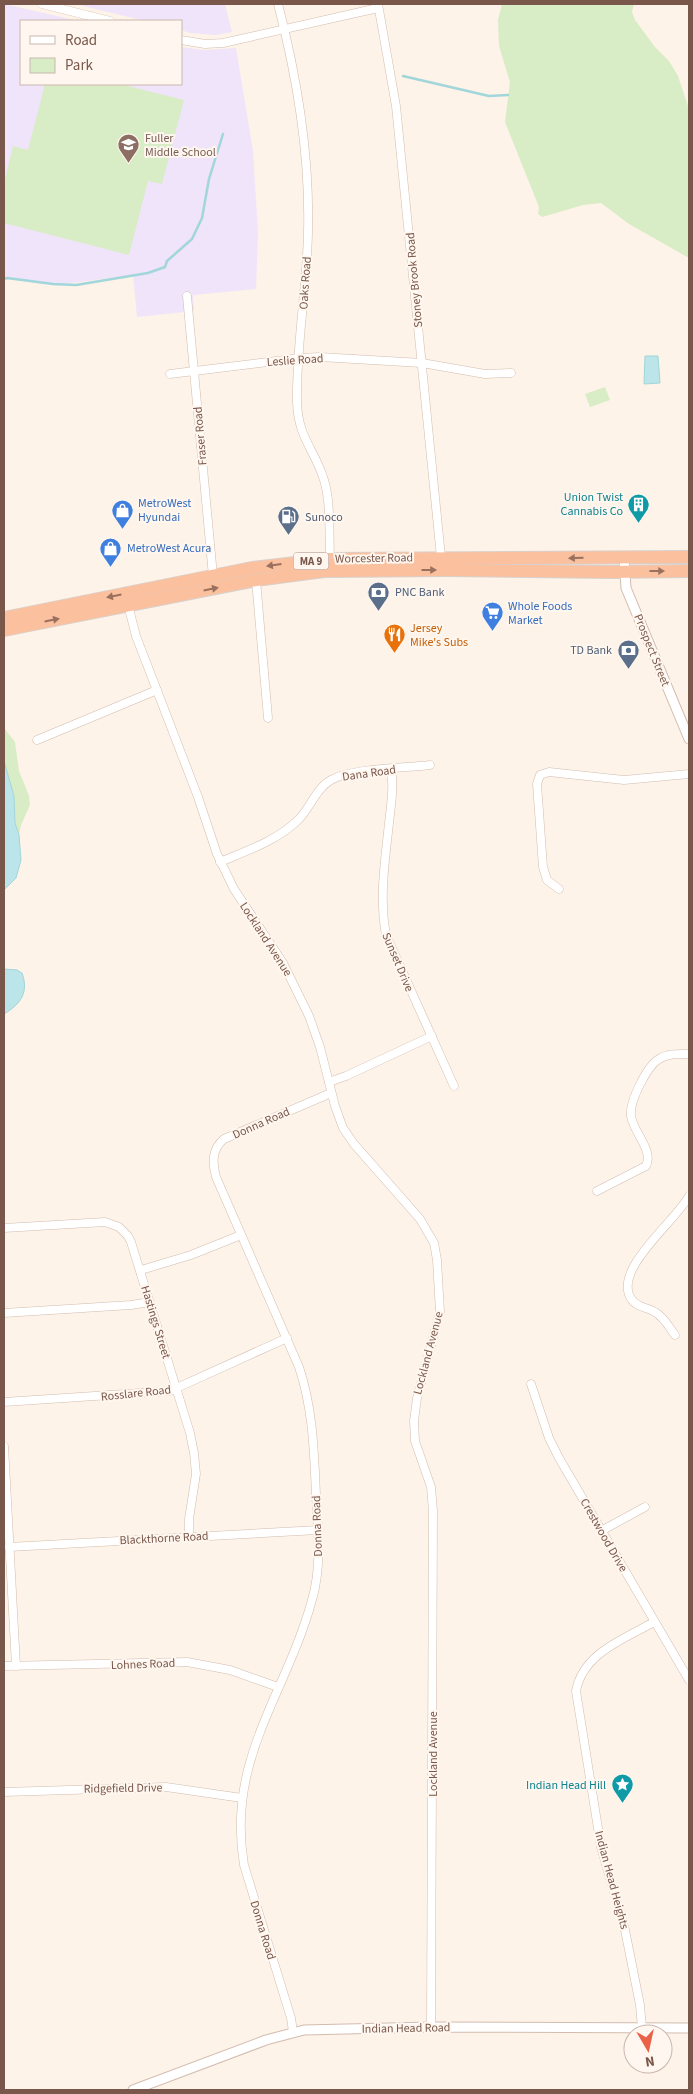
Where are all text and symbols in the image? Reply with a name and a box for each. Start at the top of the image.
legend [20,20,182,85]
text: Road [65,30,97,51]
text: Park [65,55,94,76]
place label: Fuller Middle School [145,130,216,161]
school or university icon: Fuller Middle School [117,133,141,164]
street label: Stoney Brook Road [402,232,427,328]
street label: Oaks Road [295,256,316,310]
street label: Leslie Road [266,350,324,371]
street label: Fraser Road [189,406,212,466]
place label: Union Twist Cannabis Co [561,489,623,520]
building icon: Union Twist Cannabis Co [627,492,651,523]
place label: MetroWest Hyundai [138,495,191,526]
shop icon: MetroWest Hyundai [110,498,134,529]
fuel station icon: Sunoco [277,505,301,536]
place label: Sunoco [305,509,343,526]
shop icon: MetroWest Acura [99,536,123,567]
place label: MetroWest Acura [127,540,211,557]
street label: Worcester Road [335,549,413,568]
road number: MA 9 [294,552,328,570]
one-way arrow [567,555,583,563]
one-way arrow [265,562,281,570]
one-way arrow [421,566,437,574]
one-way arrow [649,567,665,575]
bank icon: PNC Bank [367,580,391,611]
place label: PNC Bank [395,584,444,601]
one-way arrow [203,585,219,593]
one-way arrow [106,592,122,600]
place label: Whole Foods Market [508,598,572,629]
supermarket icon: Whole Foods Market [480,601,504,632]
street label: Prospect Street [629,611,674,689]
one-way arrow [44,616,60,624]
place label: Jersey Mike's Subs [410,620,468,651]
restaurant icon: Jersey Mike's Subs [382,623,406,654]
bank icon: TD Bank [616,638,640,669]
place label: TD Bank [570,642,612,659]
street label: Dana Road [341,761,397,786]
street label: Lockland Avenue [235,899,296,980]
street label: Sunset Drive [377,930,418,994]
street label: Donna Road [230,1103,293,1144]
street label: Hastings Street [136,1283,175,1361]
street label: Lockland Avenue [409,1310,448,1397]
street label: Rosslare Road [100,1381,172,1406]
street label: Donna Road [308,1495,327,1557]
street label: Crestwood Drive [576,1495,632,1575]
street label: Blackthorne Road [119,1528,209,1549]
street label: Lohnes Road [111,1655,176,1674]
street label: Lockland Avenue [425,1711,442,1797]
place icon: Indian Head Hill [610,1773,634,1804]
place label: Indian Head Hill [526,1777,606,1794]
street label: Ridgefield Drive [83,1779,163,1798]
street label: Indian Head Heights [590,1829,633,1931]
street label: Donna Road [245,1898,280,1962]
street label: Indian Head Road [361,2019,451,2038]
north arrow [623,2024,673,2074]
text: N [644,2050,656,2071]

